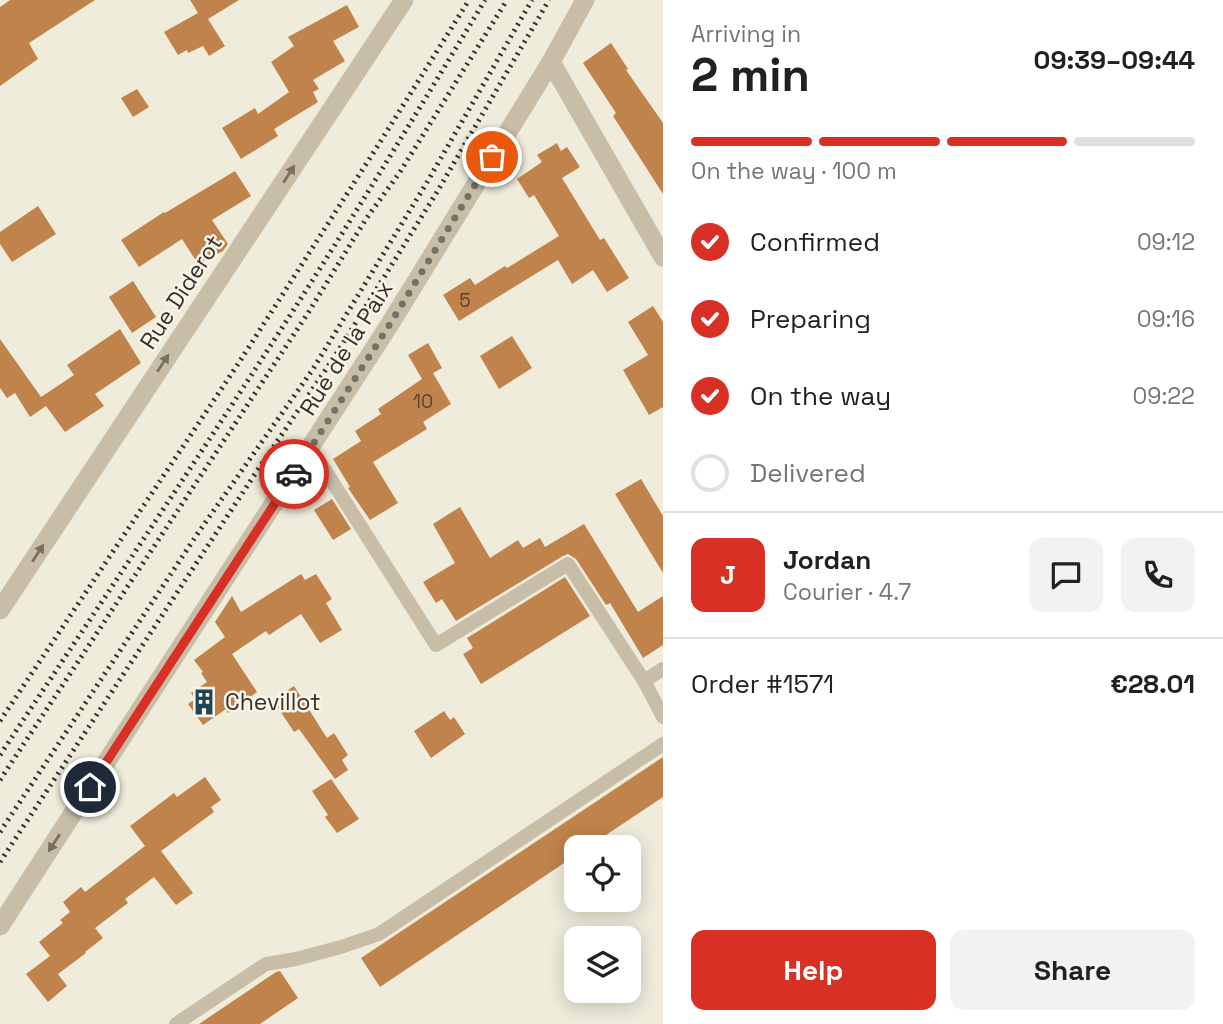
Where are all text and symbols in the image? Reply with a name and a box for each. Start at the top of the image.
text: Arriving in [691,19,801,49]
text: 09:39–09:44 [1034,43,1195,77]
text: 2 min [691,46,810,104]
pin [462,127,522,187]
icon: bag [473,138,511,176]
text: On the way · 100 m [691,156,897,186]
one-way arrow [282,164,295,183]
icon: check [691,223,729,261]
text: Confirmed [750,225,880,259]
text: 09:12 [1137,227,1195,257]
street label: Rue Diderot [133,229,229,355]
street label: Rue de la Paix [293,275,399,421]
house number: 5 [459,288,471,313]
icon: check [691,300,729,338]
text: Preparing [750,302,871,336]
text: 09:16 [1137,304,1195,334]
one-way arrow [156,354,169,373]
icon: check [691,377,729,415]
text: On the way [750,379,891,413]
text: 09:22 [1133,381,1195,411]
house number: 10 [413,389,433,414]
courier [259,439,329,509]
icon: car [275,455,313,493]
text: Delivered [750,456,866,490]
button: chat [1029,538,1103,612]
button: phone [1121,538,1195,612]
one-way arrow [31,543,44,563]
text: Jordan [783,543,871,577]
text: J [720,558,736,592]
text: Courier · 4.7 [783,577,911,607]
text: Order #1571 [691,667,834,701]
text: €28.01 [1110,667,1195,701]
building icon: Chevillot [189,687,219,717]
place label: Chevillot [225,687,321,717]
pin [60,757,120,817]
icon: home [71,768,109,806]
one-way arrow [48,833,61,853]
map controls [564,835,641,1003]
button: locate [564,835,641,912]
button: layers [564,926,641,1003]
button: Help [691,930,936,1010]
button: Share [950,930,1195,1010]

